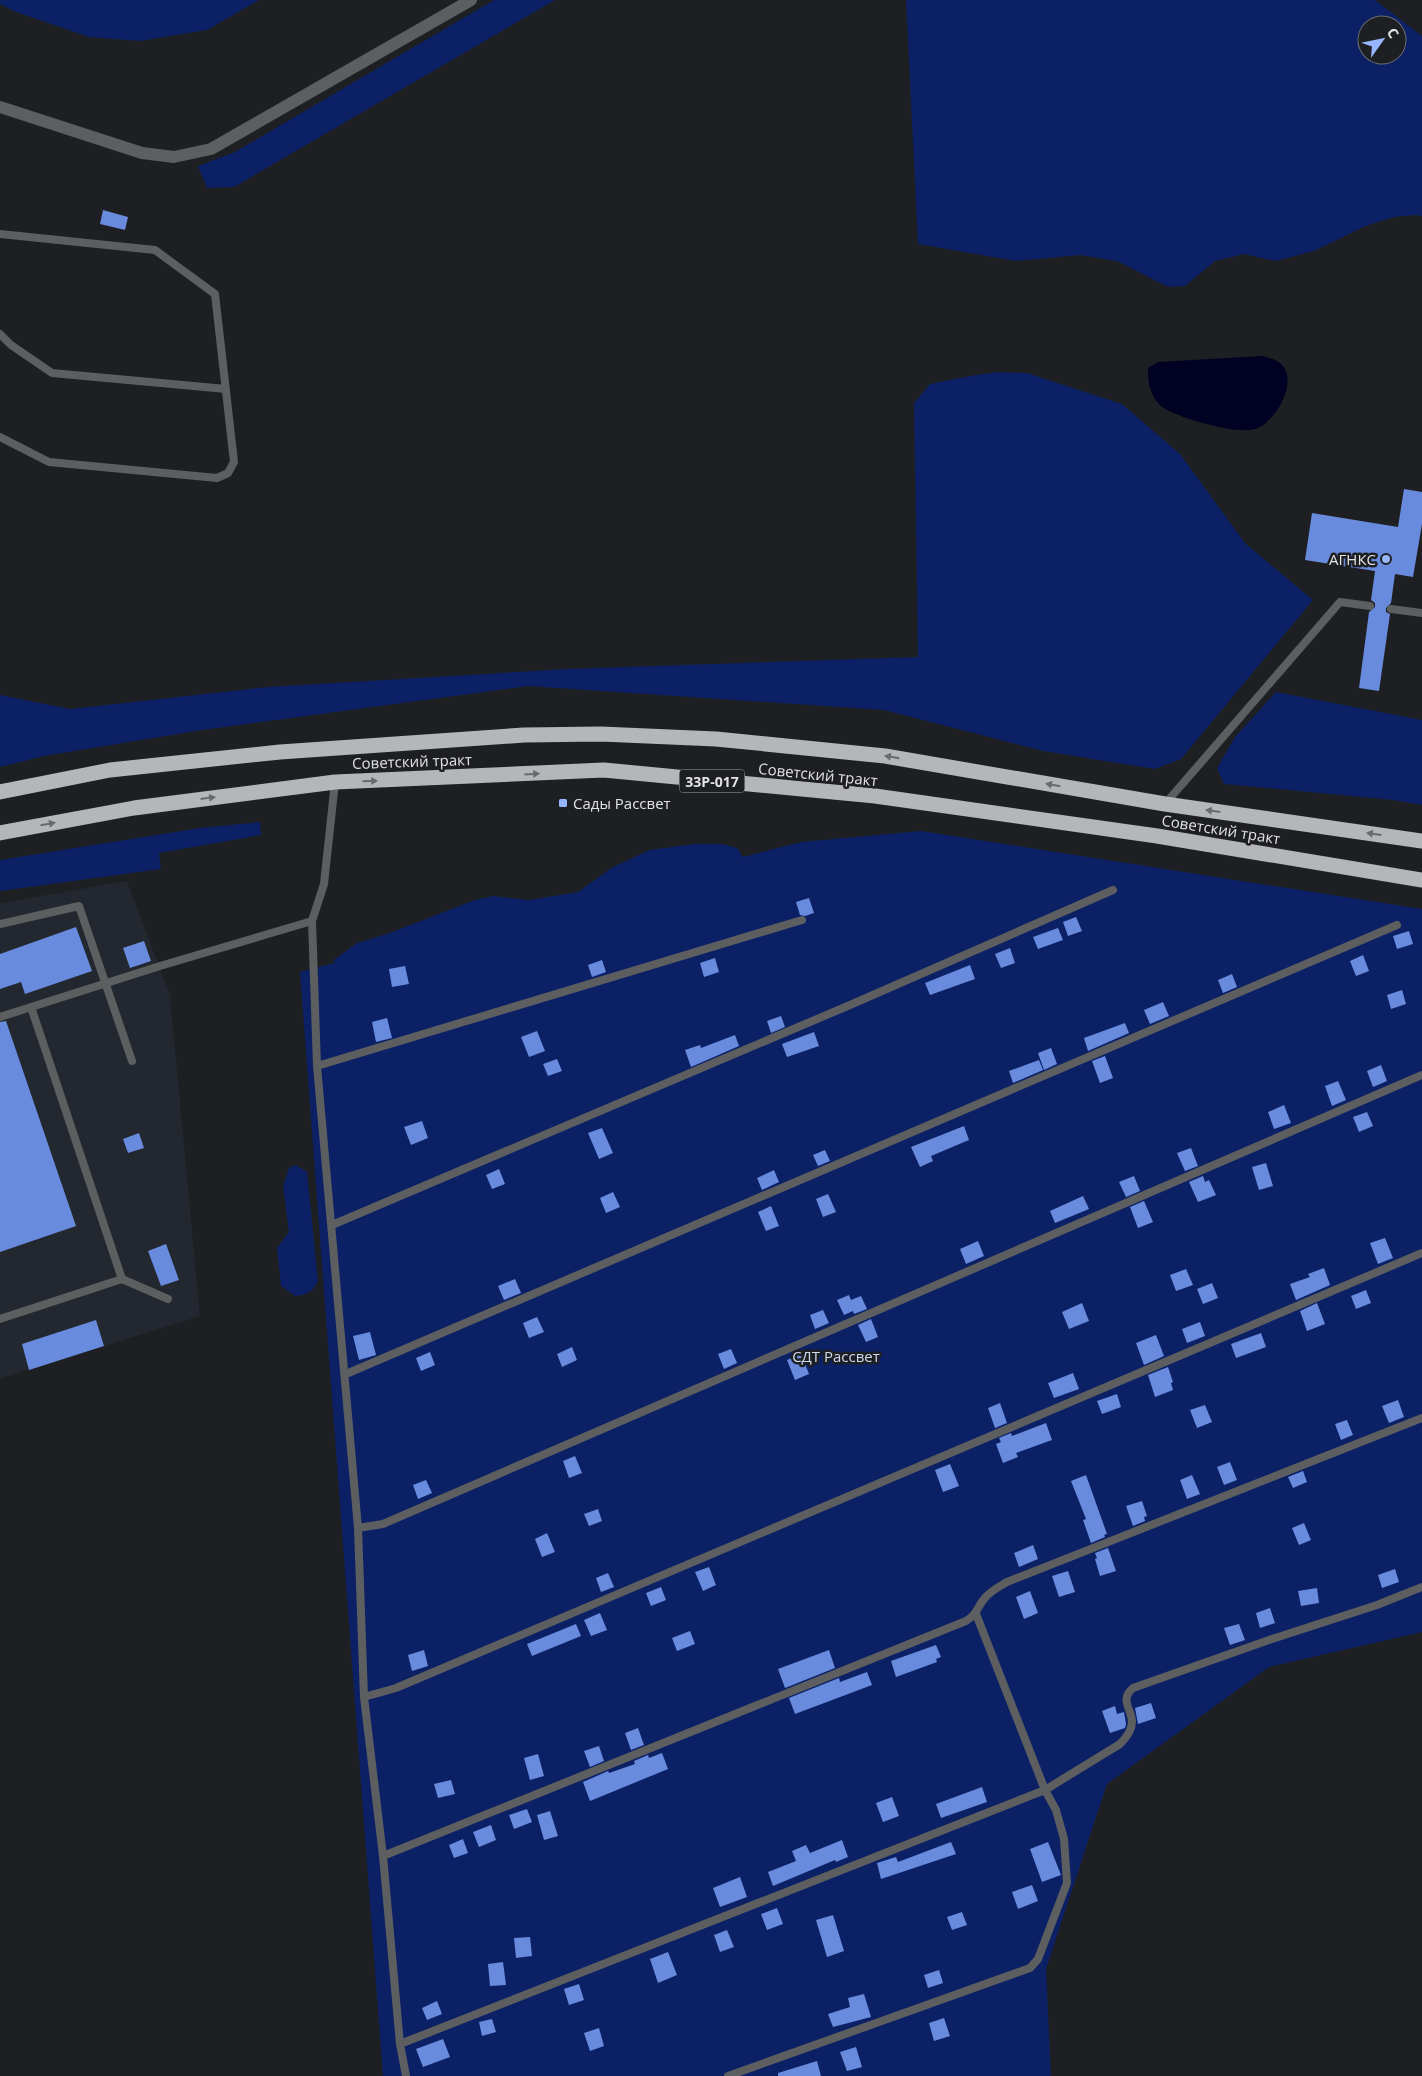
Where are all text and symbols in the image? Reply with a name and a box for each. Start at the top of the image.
north arrow [1357,15,1407,65]
text: С [1383,24,1404,42]
place label: АГНКС [1329,549,1376,569]
marker: АГНКС [1380,553,1392,565]
street label: Советский тракт [352,749,472,773]
one-way arrow [884,752,900,760]
street label: Советский тракт [757,758,879,790]
road number: 33Р-017 [680,769,744,792]
one-way arrow [524,770,540,778]
one-way arrow [362,776,378,784]
one-way arrow [1044,780,1060,788]
place label: Сады Рассвет [573,793,671,813]
one-way arrow [201,794,217,802]
marker: Сады Рассвет [557,797,569,809]
one-way arrow [1205,807,1221,815]
street label: Советский тракт [1160,810,1282,848]
one-way arrow [40,819,56,827]
one-way arrow [1365,830,1381,838]
park label: СДТ Рассвет [792,1346,880,1366]

